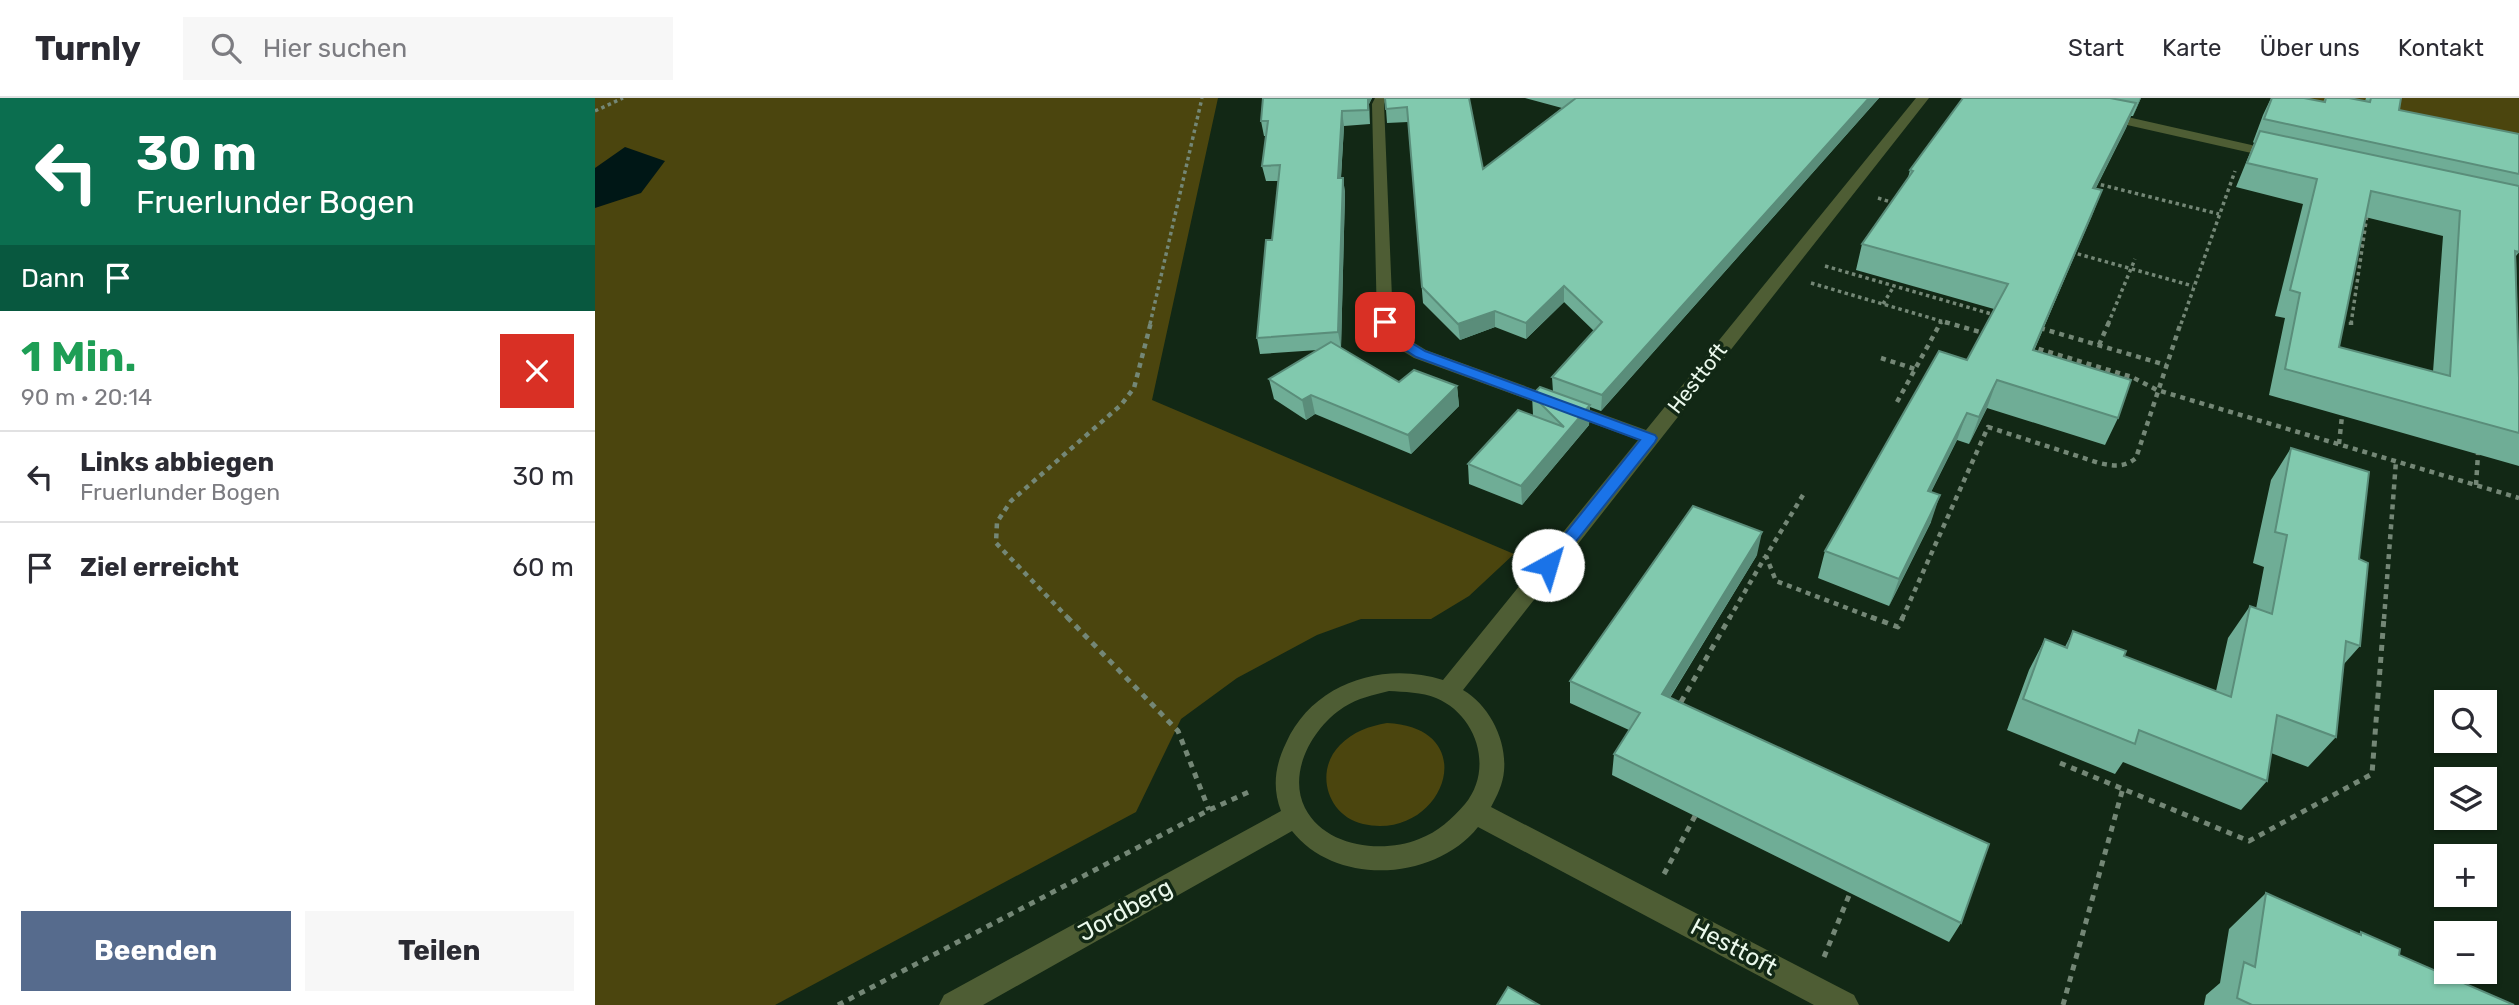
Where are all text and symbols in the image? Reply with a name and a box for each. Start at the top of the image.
search box [183,17,673,80]
text: Turnly [35,29,141,68]
icon: search [207,29,245,67]
text: Hier suchen [263,33,407,64]
text: Start [2068,34,2124,62]
text: Karte [2162,34,2222,62]
text: Über uns [2260,34,2360,62]
text: Kontakt [2398,34,2484,62]
text: 30 m [136,124,257,182]
icon: left [21,126,112,217]
text: Fruerlunder Bogen [136,183,415,221]
icon: arrive [99,259,137,297]
text: Dann [21,263,85,294]
pin [1355,292,1415,352]
icon: arrive [1366,303,1404,341]
text: 1 Min. [21,332,137,382]
button: close [500,334,574,408]
street label: Hesttoft [1662,338,1732,418]
text: 90 m · 20:14 [21,383,152,411]
text: Links abbiegen [80,447,274,478]
icon: left [21,458,59,496]
text: 30 m [512,461,574,492]
text: Fruerlunder Bogen [80,478,280,506]
position arrow [1511,528,1585,602]
icon: arrive [21,549,59,587]
text: Ziel erreicht [80,552,239,583]
text: 60 m [512,552,574,583]
map controls [2434,690,2497,984]
button: search [2434,690,2497,753]
button: layers [2434,767,2497,830]
button: + [2434,844,2497,907]
street label: Jordberg [1073,873,1177,947]
button: Beenden [21,911,291,991]
button: Teilen [305,911,574,991]
street label: Hesttoft [1686,913,1782,981]
button: − [2434,921,2497,984]

